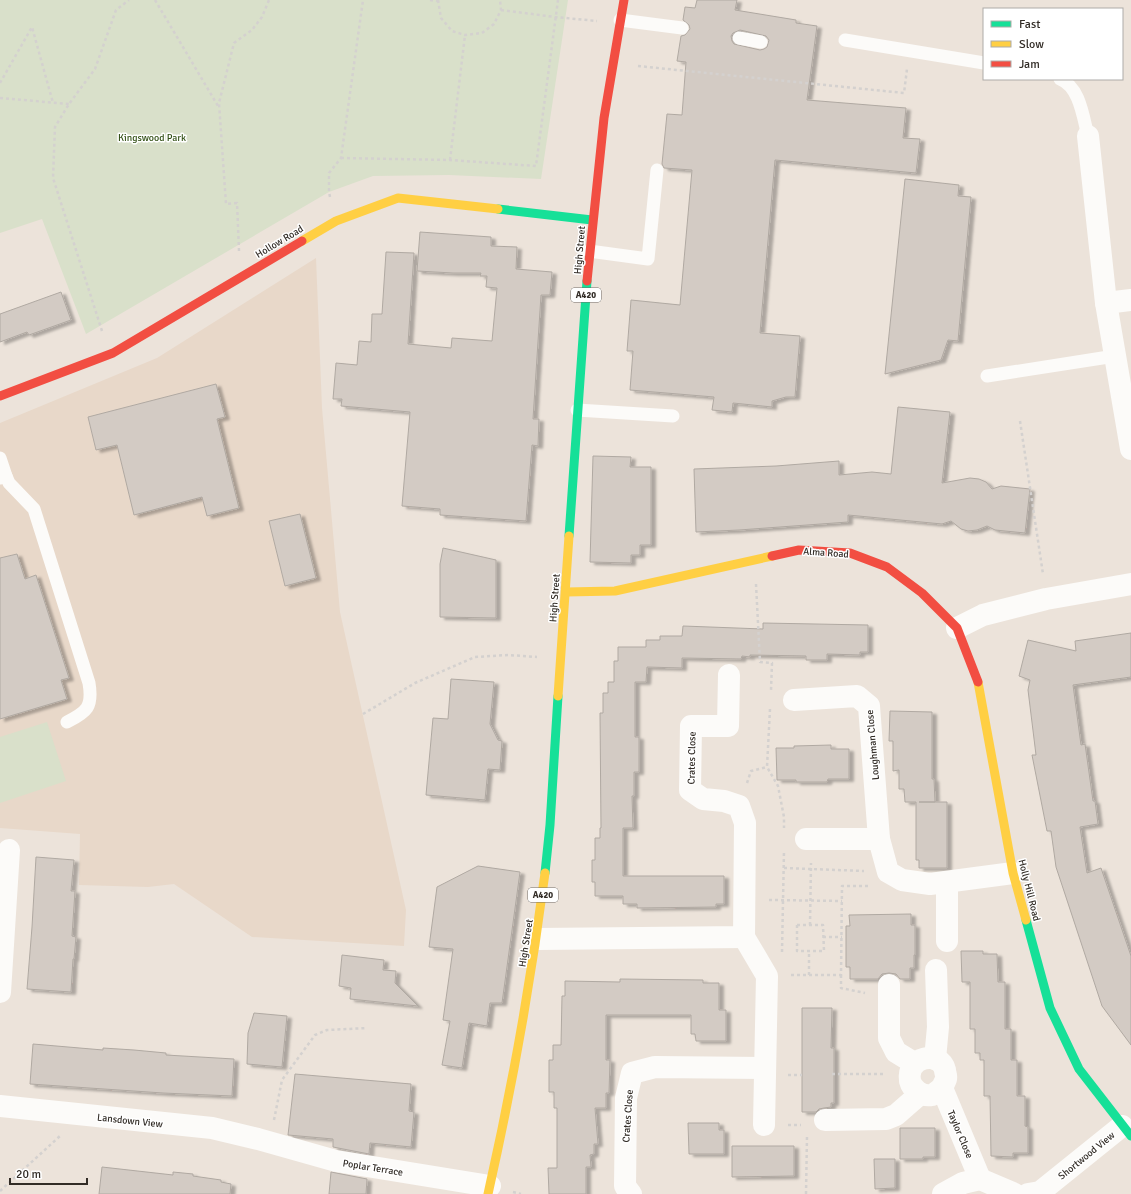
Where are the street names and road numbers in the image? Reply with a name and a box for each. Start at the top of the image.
street label: Hollow Road [253,223,306,261]
street label: High Street [572,225,588,275]
road number: A420 [571,288,601,302]
street label: Alma Road [803,545,849,561]
street label: High Street [547,573,563,623]
street label: Loughman Close [864,709,882,781]
street label: Crates Close [686,731,698,785]
street label: Holly Hill Road [1016,858,1043,922]
road number: A420 [528,888,558,902]
street label: High Street [516,918,536,968]
street label: Crates Close [620,1089,636,1143]
street label: Taylor Close [945,1108,976,1160]
street label: Lansdown View [97,1112,164,1130]
street label: Shortwood View [1056,1129,1118,1182]
street label: Poplar Terrace [342,1157,404,1179]

